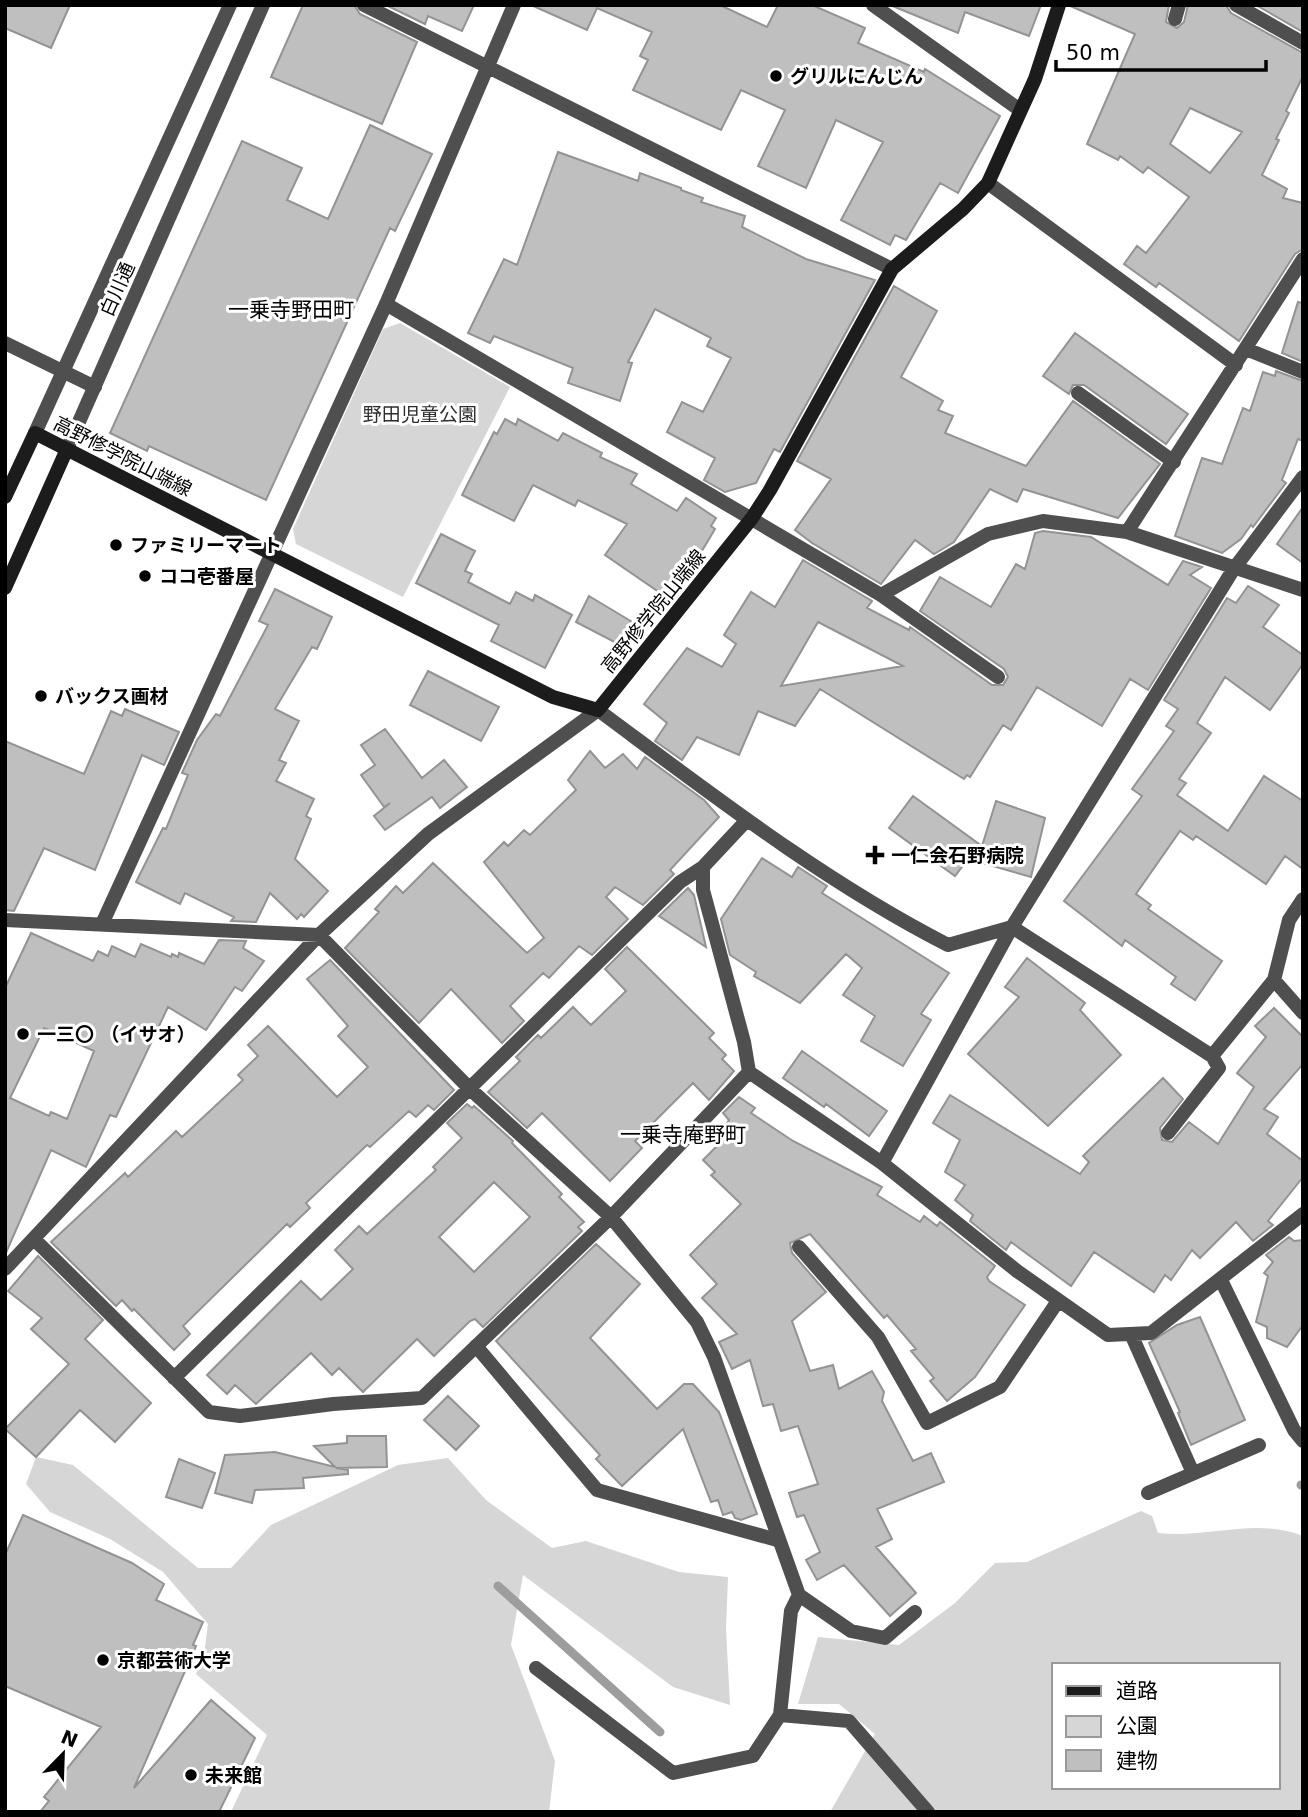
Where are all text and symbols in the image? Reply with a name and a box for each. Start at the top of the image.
scale bar [1056,28,1266,72]
text: 50 m [1066,41,1120,65]
place label: グリルにんじん [790,65,923,87]
marker: グリルにんじん [768,68,784,84]
street label: 白川通 [95,258,139,320]
district label: 一乗寺野田町 [228,298,354,322]
park label: 野田児童公園 [363,403,477,425]
street label: 高野修学院山端線 [50,412,196,500]
place label: ファミリーマート [130,534,282,556]
marker: ファミリーマート [108,537,124,553]
street label: 高野修学院山端線 [597,545,709,677]
place label: ココ壱番屋 [159,565,254,587]
marker: ココ壱番屋 [137,568,153,584]
place label: バックス画材 [55,685,168,707]
marker: バックス画材 [33,688,49,704]
place label: 一仁会石野病院 [891,844,1024,866]
marker: 一仁会石野病院 [865,845,885,865]
place label: 一三〇 （イサオ） [37,1023,196,1045]
marker: 一三〇 （イサオ） [15,1026,31,1042]
district label: 一乗寺庵野町 [620,1123,746,1147]
place label: 京都芸術大学 [117,1649,231,1671]
marker: 京都芸術大学 [95,1652,111,1668]
legend [1052,1663,1280,1789]
text: 道路 [1116,1679,1158,1703]
text: 公園 [1116,1714,1158,1738]
north arrow [28,1719,98,1789]
text: N [58,1725,81,1752]
text: 建物 [1116,1749,1158,1773]
place label: 未来館 [205,1764,262,1786]
marker: 未来館 [183,1767,199,1783]

